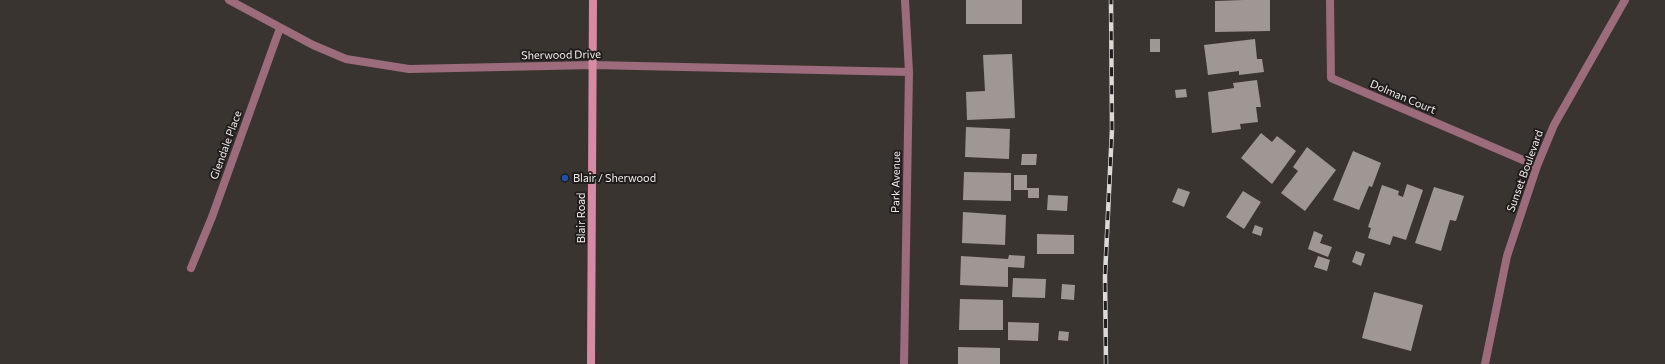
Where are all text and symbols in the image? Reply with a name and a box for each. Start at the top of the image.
street label: Sherwood Drive [521,48,601,62]
street label: Dolman Court [1368,77,1438,117]
street label: Glendale Place [207,109,245,181]
street label: Sunset Boulevard [1504,128,1546,214]
street label: Park Avenue [889,151,903,213]
place label: Blair / Sherwood [573,171,656,185]
marker: Blair / Sherwood [560,173,570,183]
street label: Blair Road [574,193,588,243]

